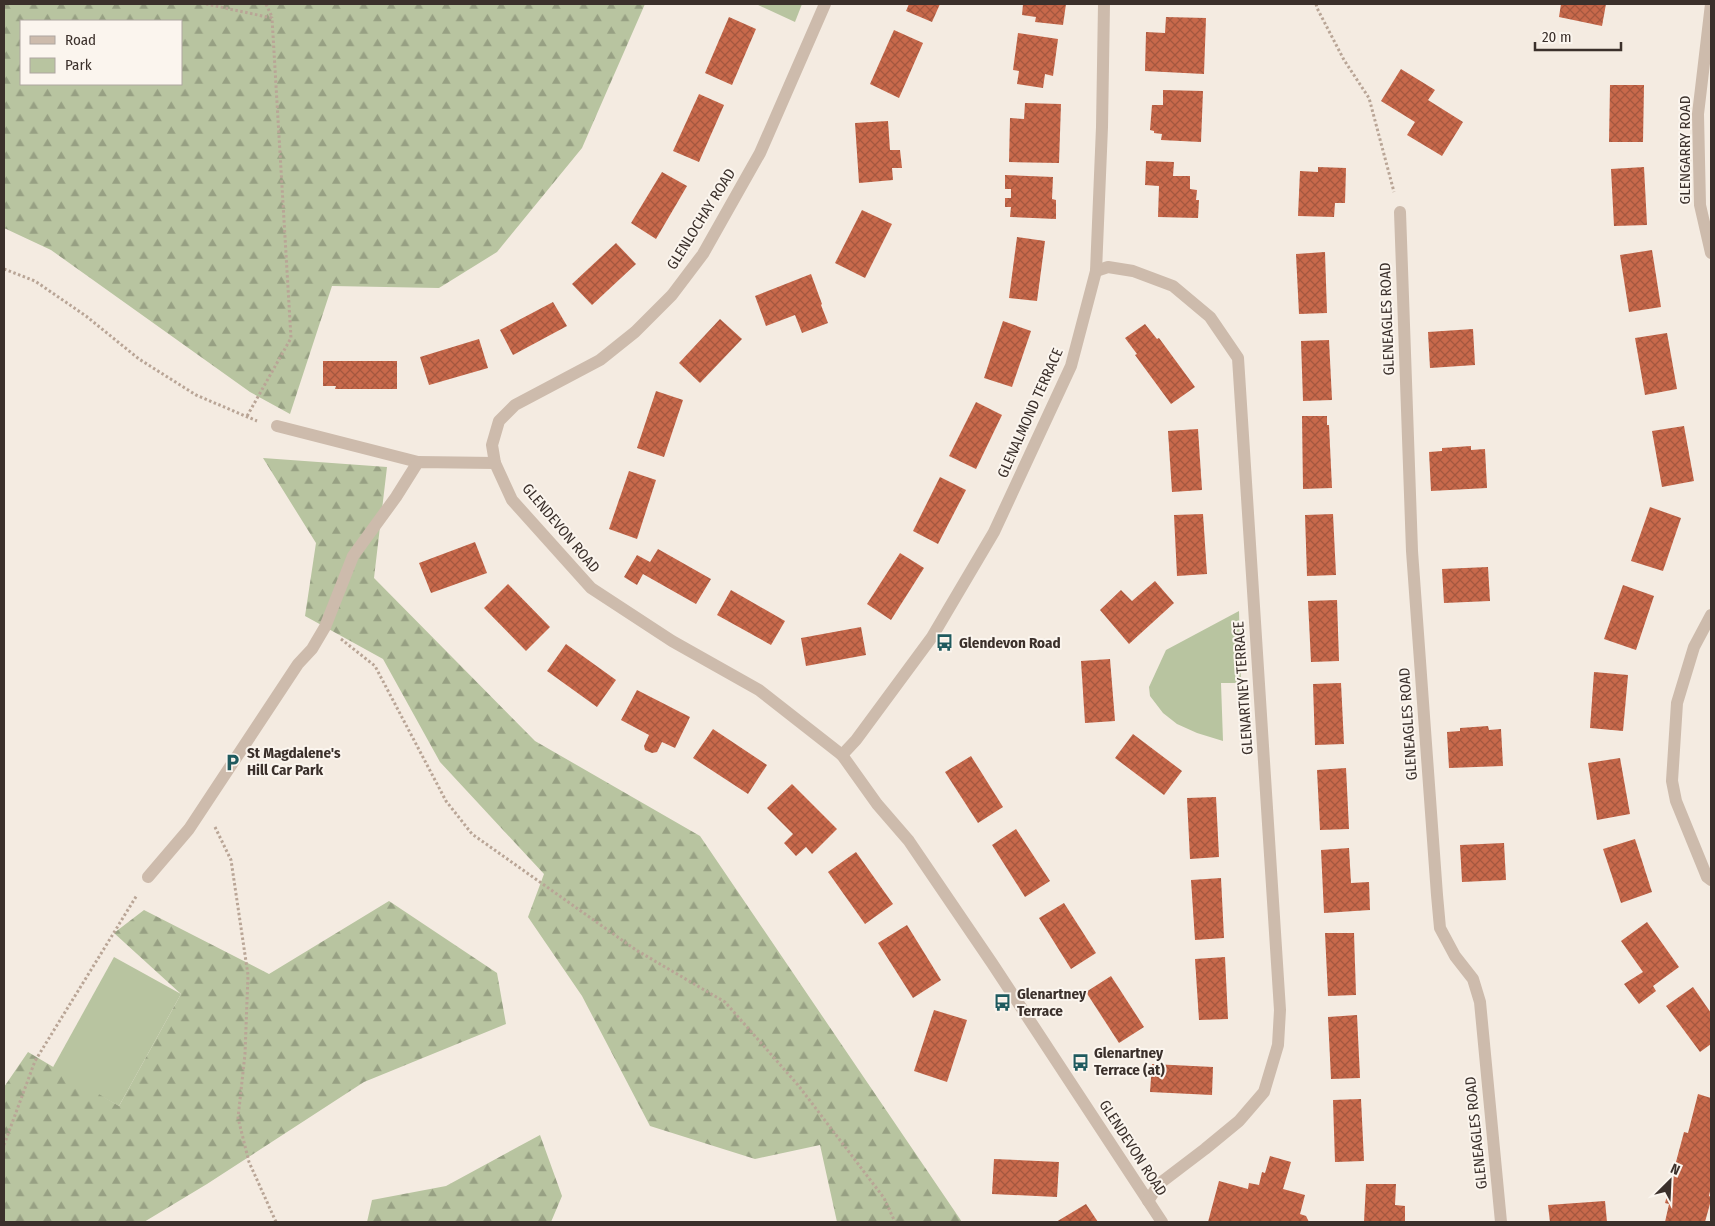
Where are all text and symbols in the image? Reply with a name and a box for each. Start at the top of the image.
legend [20,20,182,85]
scale bar [1535,20,1621,52]
text: 20 m [1542,28,1572,46]
text: Road [65,31,96,49]
text: Park [65,56,92,74]
street label: GLENGARRY ROAD [1676,96,1694,204]
street label: GLENLOCHAY ROAD [663,165,739,273]
street label: GLENEAGLES ROAD [1376,262,1398,376]
street label: GLENALMOND TERRACE [993,345,1067,481]
street label: GLENDEVON ROAD [519,480,603,576]
street label: GLENARTNEY TERRACE [1229,621,1257,755]
bus stop icon: Glendevon Road [935,633,955,653]
place label: Glendevon Road [959,634,1061,652]
street label: GLENEAGLES ROAD [1395,667,1421,781]
place label: St Magdalene's Hill Car Park [247,744,341,779]
parking icon: St Magdalene's Hill Car Park [223,752,243,772]
place label: Glenartney Terrace [1017,985,1087,1020]
bus stop icon: Glenartney Terrace [993,993,1013,1013]
place label: Glenartney Terrace (at) [1094,1044,1165,1079]
bus stop icon: Glenartney Terrace (at) [1070,1052,1090,1072]
street label: GLENEAGLES ROAD [1461,1076,1491,1190]
street label: GLENDEVON ROAD [1095,1097,1171,1199]
north arrow [1645,1156,1695,1206]
text: N [1668,1160,1682,1179]

